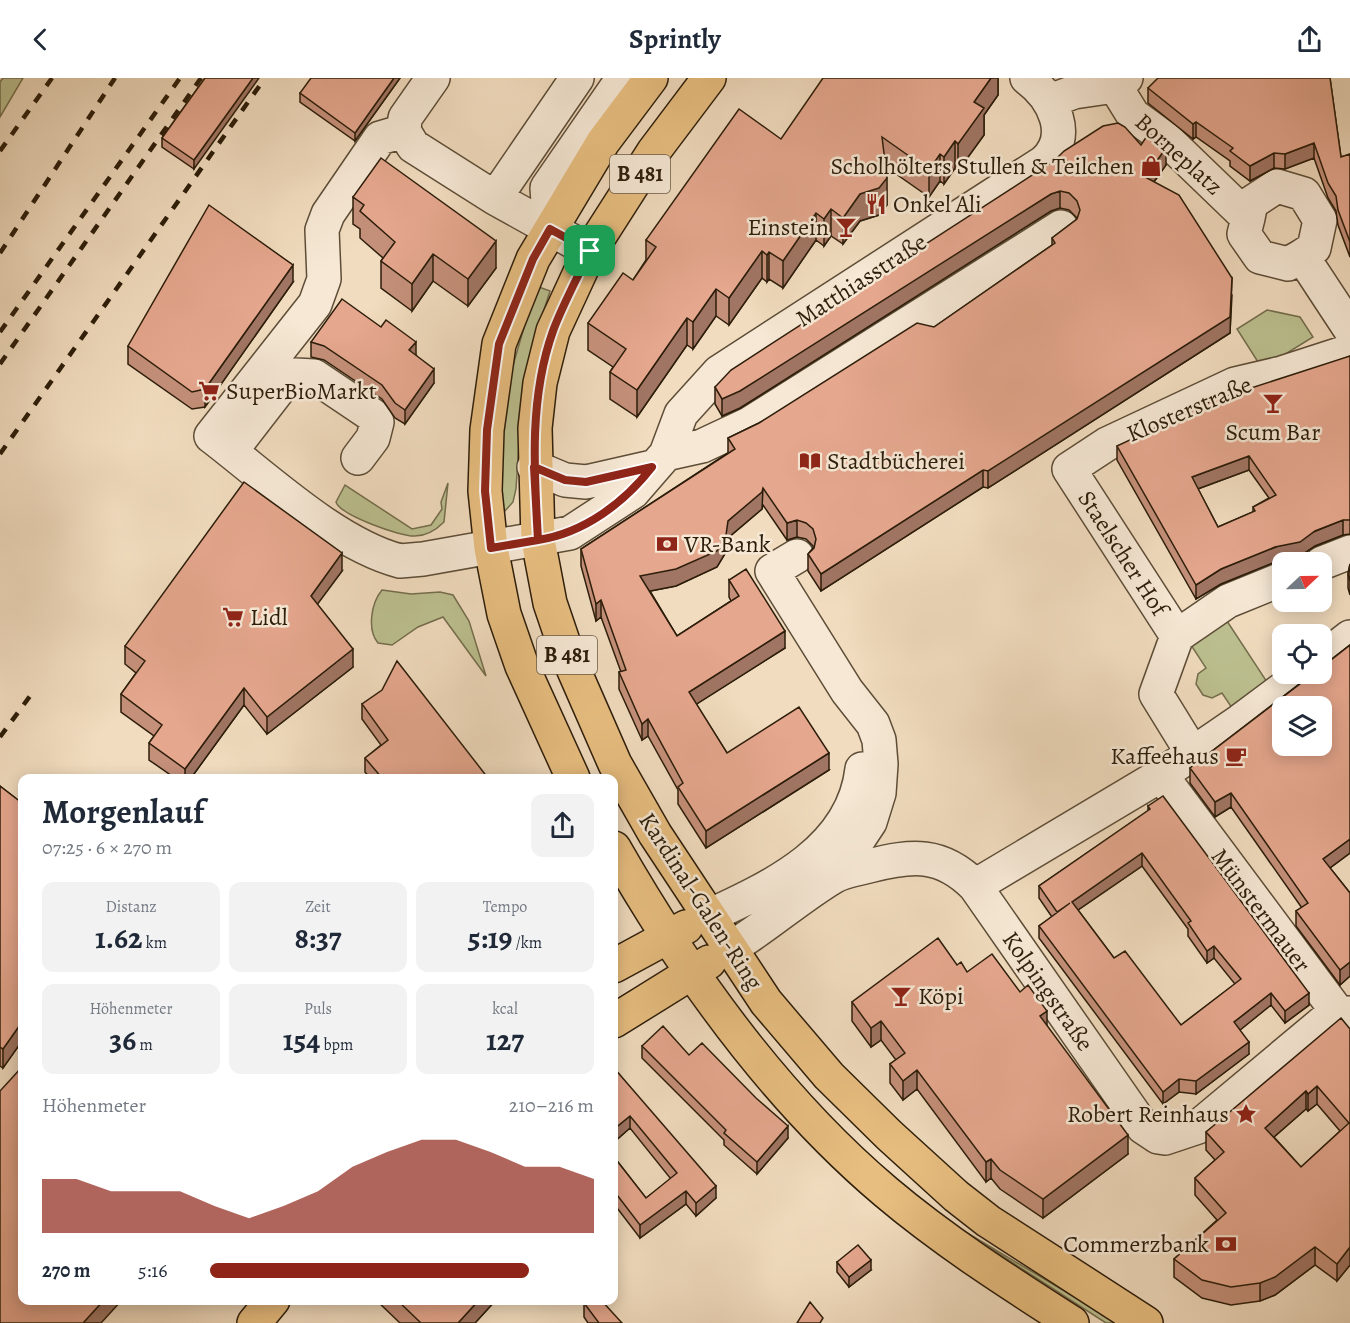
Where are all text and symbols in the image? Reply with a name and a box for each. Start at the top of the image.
text: Sprintly [629,21,721,57]
icon: back [24,23,57,56]
icon: share [1293,23,1326,56]
street label: Borneplatz [1128,106,1230,202]
place label: Scholhölters Stullen & Teilchen [831,150,1134,182]
shop icon: Scholhölters Stullen & Teilchen [1139,154,1163,178]
road number: B 481 [610,155,670,193]
place label: Onkel Ali [893,188,982,220]
restaurant icon: Onkel Ali [864,192,888,216]
place label: Einstein [747,211,829,243]
bar icon: Einstein [834,215,858,239]
pin [564,225,615,276]
street label: Matthiasstraße [789,226,933,334]
icon: arrive [573,234,606,267]
street label: Klosterstraße [1122,368,1256,450]
place label: SuperBioMarkt [226,375,377,407]
supermarket icon: SuperBioMarkt [197,379,221,403]
bar icon: Scum Bar [1261,391,1285,415]
place label: Scum Bar [1226,416,1320,448]
place label: Stadtbücherei [827,445,965,477]
library icon: Stadtbücherei [798,449,822,473]
street label: Staelscher Hof [1071,484,1177,624]
place label: VR-Bank [683,528,771,560]
bank icon: VR-Bank [655,532,679,556]
north arrow [1272,552,1332,612]
map controls [1272,552,1332,756]
place label: Lidl [250,601,288,633]
supermarket icon: Lidl [221,605,245,629]
button: locate [1272,624,1332,684]
road number: B 481 [537,636,597,674]
button: layers [1272,696,1332,756]
place label: Kaffeehaus [1110,740,1219,772]
cafe icon: Kaffeehaus [1224,744,1248,768]
text: Morgenlauf [42,789,204,834]
button: share [531,794,594,857]
street label: Kardinal-Galen-Ring [632,806,770,996]
text: 07:25 · 6 × 270 m [42,834,172,861]
street label: Münstermauer [1204,841,1318,979]
text: Distanz [105,896,157,918]
text: Zeit [305,896,331,918]
text: Tempo [483,896,527,918]
text: 1.62 [95,918,143,958]
text: 8:37 [294,918,342,958]
text: 5:19 [468,918,512,958]
street label: Kolpingstraße [995,925,1101,1057]
text: km [143,932,167,954]
text: /km [512,932,542,954]
place label: Köpi [918,980,964,1012]
bar icon: Köpi [889,984,913,1008]
text: Höhenmeter [89,998,173,1020]
text: Puls [304,998,332,1020]
text: kcal [492,998,518,1020]
text: 36 [109,1020,136,1060]
text: 154 [283,1020,320,1060]
text: 127 [486,1020,524,1060]
text: m [136,1034,153,1056]
text: bpm [320,1034,353,1056]
text: Höhenmeter [42,1092,146,1119]
text: 210–216 m [509,1092,594,1119]
place label: Robert Reinhaus [1067,1098,1229,1130]
place icon: Robert Reinhaus [1234,1102,1258,1126]
place label: Commerzbank [1063,1228,1209,1260]
bank icon: Commerzbank [1214,1232,1238,1256]
text: 270 m [42,1257,91,1284]
text: 5:16 [138,1257,167,1284]

